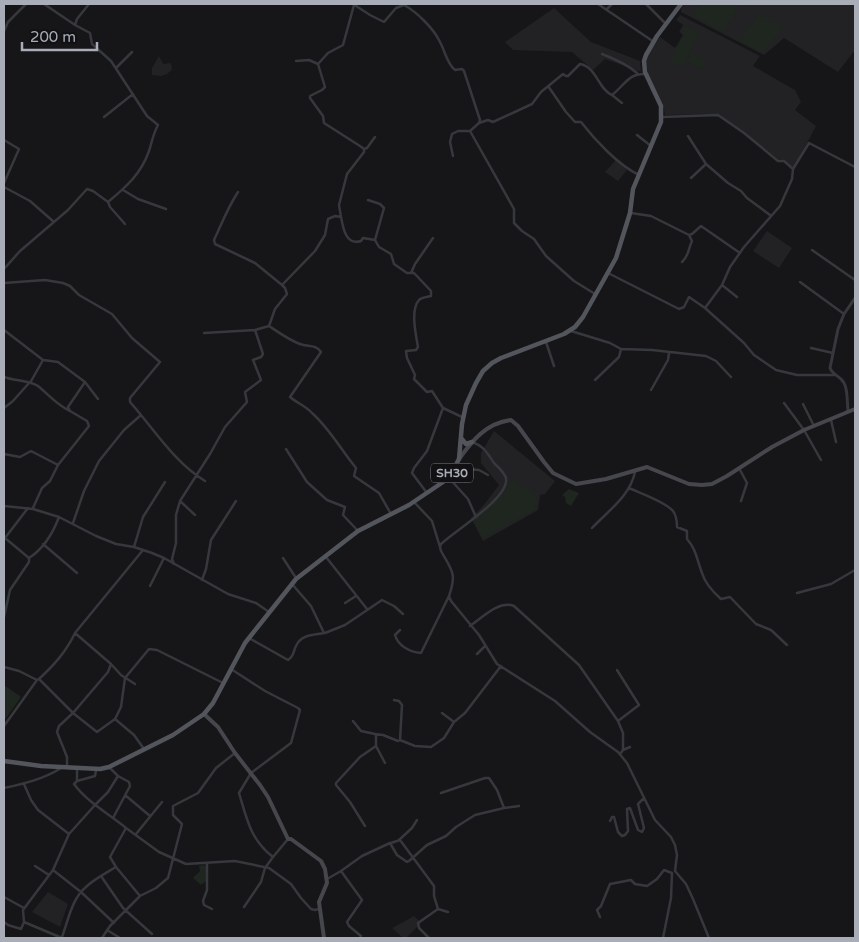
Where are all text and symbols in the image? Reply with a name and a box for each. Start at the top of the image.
scale bar [22,20,98,52]
text: 200 m [30,28,76,46]
road number: SH30 [431,463,473,482]

